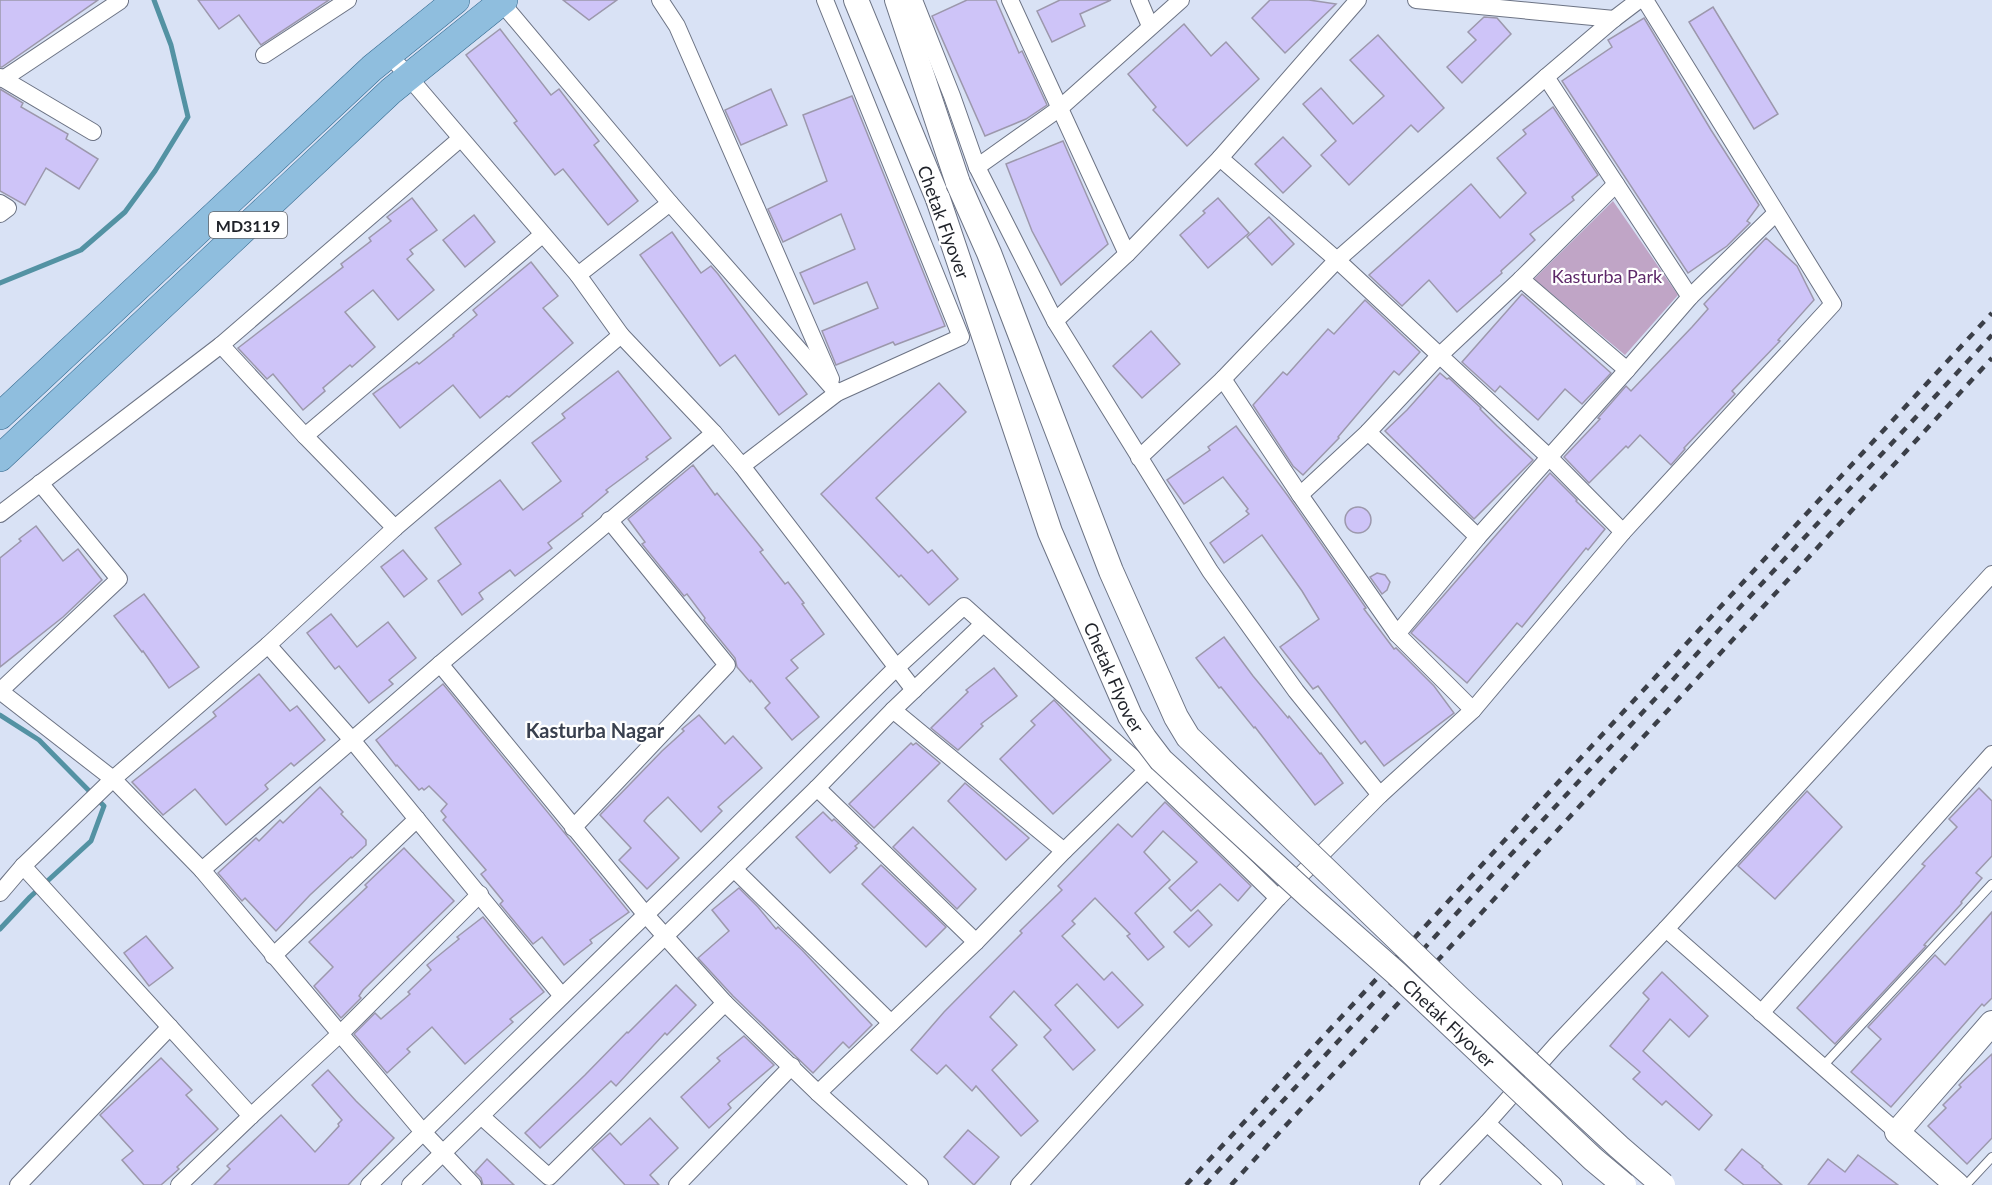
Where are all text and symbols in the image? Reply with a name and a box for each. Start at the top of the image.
street label: Chetak Flyover [913,162,975,282]
road number: MD3119 [209,212,287,238]
park label: Kasturba Park [1552,265,1663,287]
street label: Chetak Flyover [1079,619,1149,737]
district label: Kasturba Nagar [526,718,665,742]
street label: Chetak Flyover [1398,974,1500,1072]

